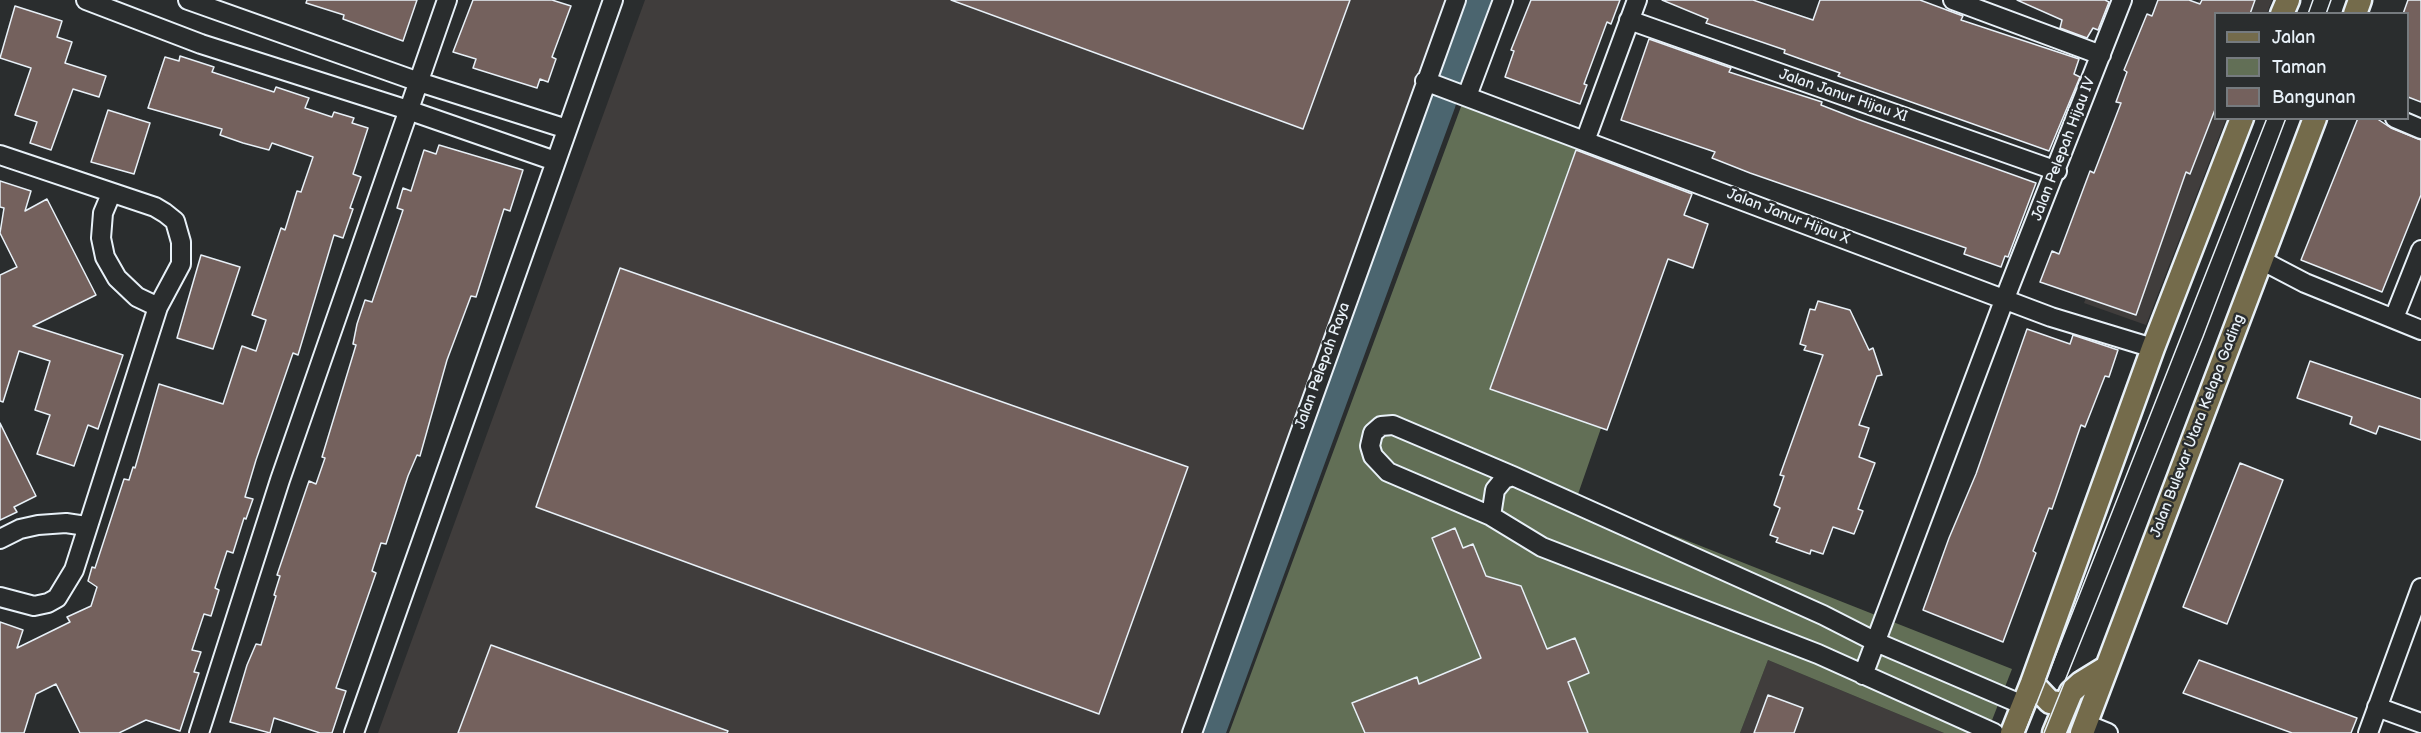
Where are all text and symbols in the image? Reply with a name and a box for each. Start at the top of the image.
legend [2214,12,2409,120]
text: Jalan [2272,27,2315,48]
text: Taman [2272,57,2326,78]
street label: Jalan Janur Hijau XI [1776,66,1910,126]
street label: Jalan Pelepah Hijau IV [2028,75,2100,223]
text: Bangunan [2272,87,2356,108]
street label: Jalan Janur Hijau X [1724,185,1852,249]
street label: Jalan Pelepah Raya [1292,300,1354,432]
street label: Jalan Bulevar Utara Kelapa Gading [2147,312,2249,540]

